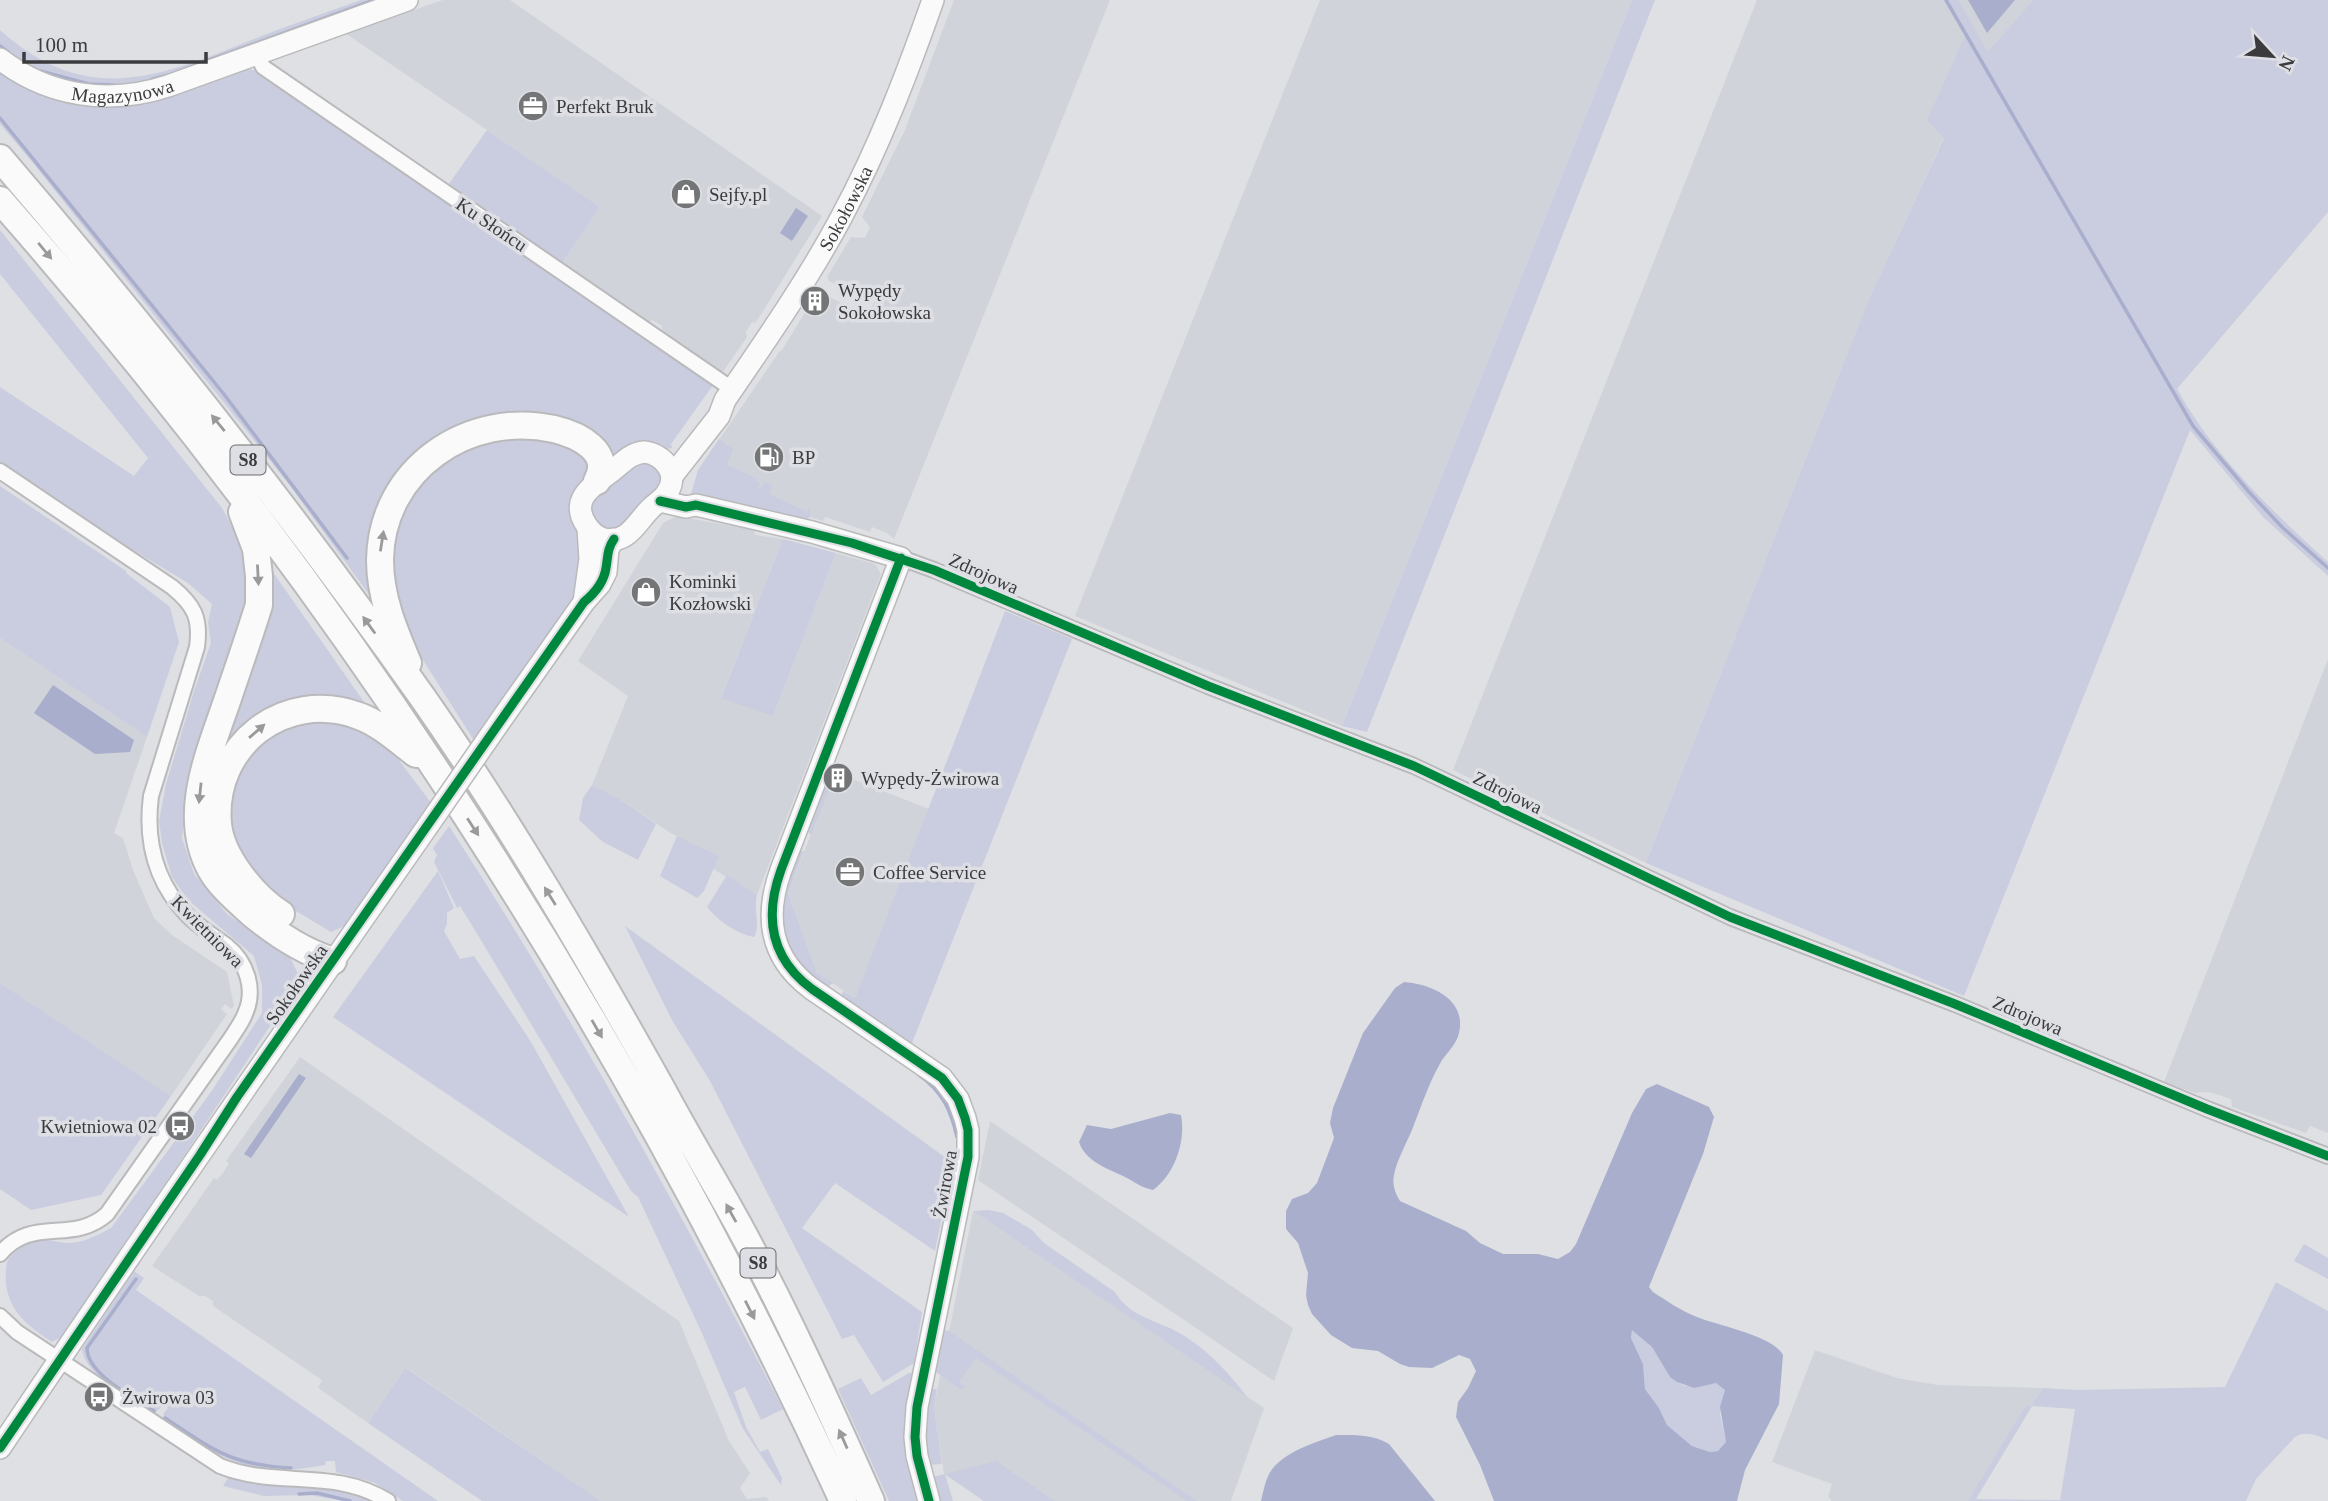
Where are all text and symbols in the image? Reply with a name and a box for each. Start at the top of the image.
scale bar [24,21,206,65]
north arrow [2237,21,2307,91]
text: 100 m [35,33,88,57]
text: N [2274,52,2299,74]
street label: Magazynowa [70,75,177,107]
office icon: Perfekt Bruk [516,89,550,123]
place label: Perfekt Bruk [556,96,654,117]
street label: Sokołowska [815,162,877,255]
shop icon: Sejfy.pl [669,177,703,211]
place label: Sejfy.pl [709,184,767,205]
street label: Ku Słońcu [452,193,531,256]
one-way arrow [37,242,52,260]
place label: Wypędy Sokołowska [838,280,931,323]
building icon: Wypędy Sokołowska [798,284,832,318]
one-way arrow [210,415,225,433]
fuel station icon: BP [752,440,786,474]
road number: S8 [230,446,266,474]
place label: BP [792,447,815,468]
one-way arrow [377,530,388,552]
street label: Zdrojowa [946,549,1022,598]
one-way arrow [253,565,264,587]
place label: Kominki Kozłowski [669,571,751,614]
shop icon: Kominki Kozłowski [629,575,663,609]
one-way arrow [362,616,376,634]
one-way arrow [248,724,265,739]
building icon: Wypędy-Żwirowa [821,761,855,795]
street label: Zdrojowa [1470,767,1546,818]
place label: Wypędy-Żwirowa [861,768,1000,789]
one-way arrow [194,783,205,805]
one-way arrow [467,817,480,836]
office icon: Coffee Service [833,855,867,889]
place label: Coffee Service [873,862,986,883]
one-way arrow [544,886,557,905]
street label: Kwietniowa [167,891,248,972]
street label: Sokołowska [261,940,332,1028]
street label: Zdrojowa [1990,991,2066,1040]
one-way arrow [590,1019,603,1038]
bus stop icon: Kwietniowa 02 [163,1109,197,1143]
place label: Kwietniowa 02 [40,1116,157,1137]
street label: Żwirowa [928,1148,961,1220]
one-way arrow [725,1203,737,1222]
road number: S8 [740,1248,776,1278]
one-way arrow [745,1300,756,1320]
bus stop icon: Żwirowa 03 [82,1380,116,1414]
place label: Żwirowa 03 [122,1387,214,1408]
one-way arrow [837,1428,848,1449]

